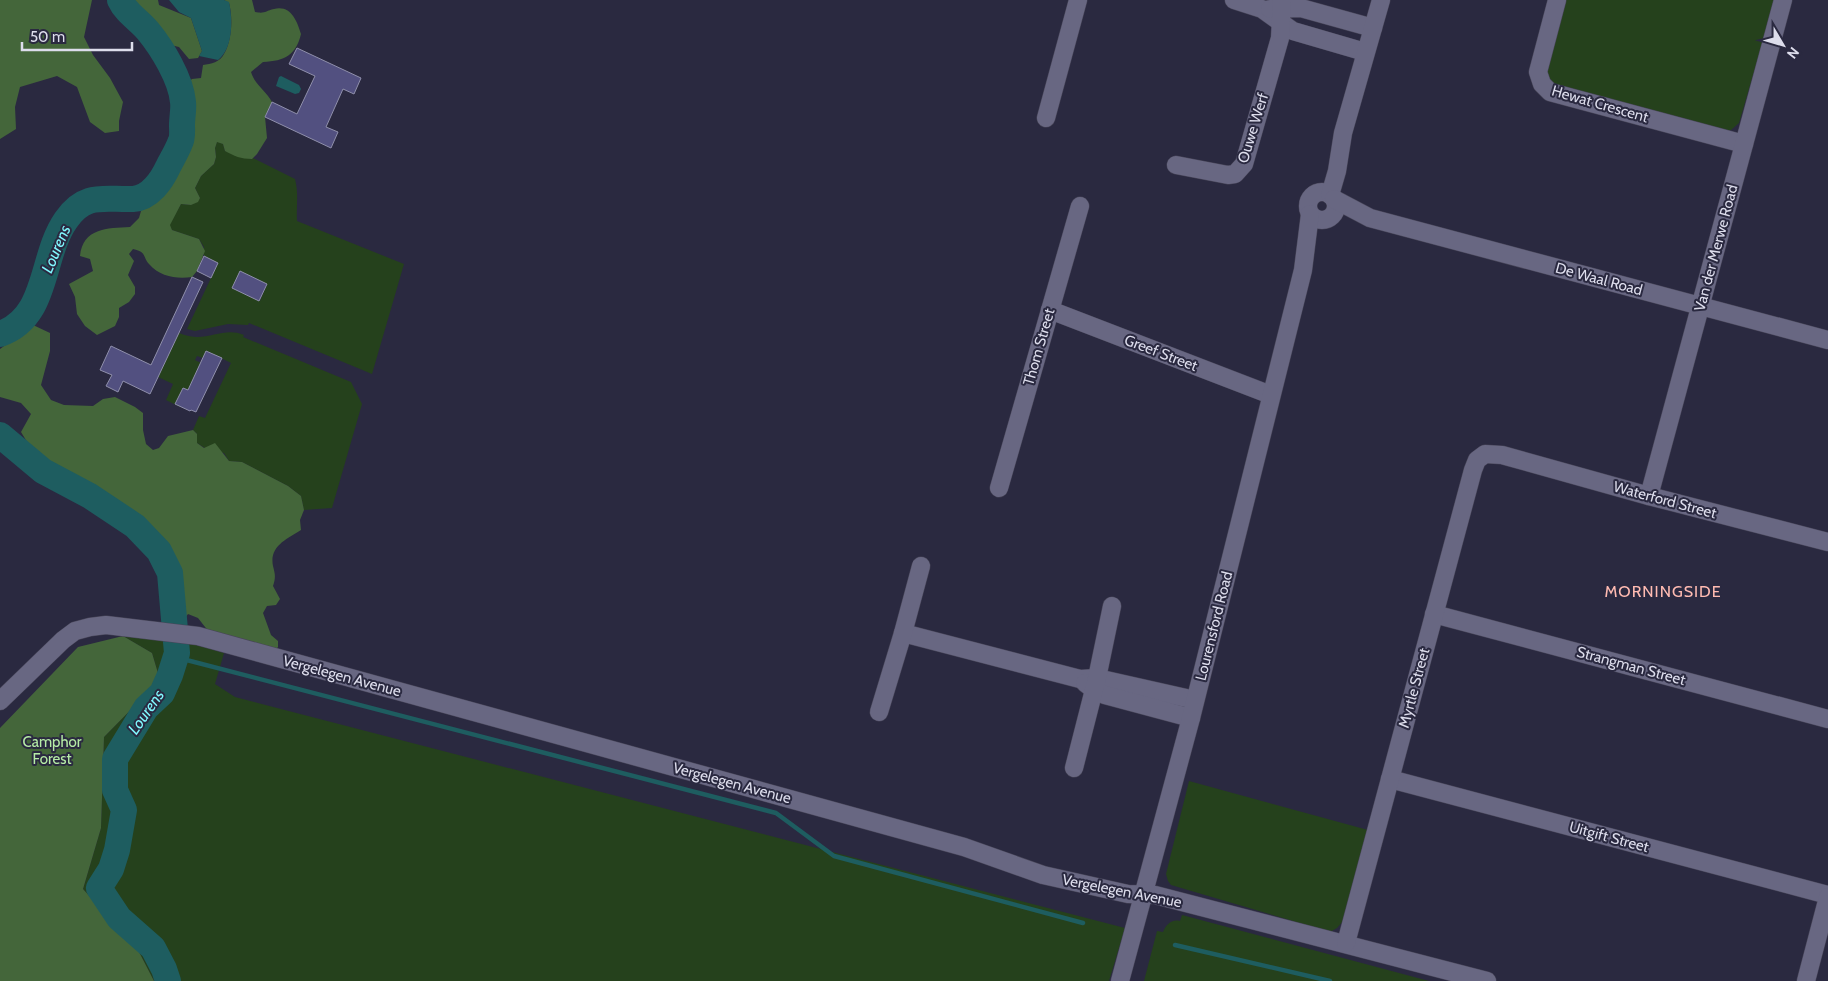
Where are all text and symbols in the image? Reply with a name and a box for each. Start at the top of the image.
scale bar [22,20,132,52]
north arrow [1758,20,1808,70]
text: 50 m [30,28,65,46]
text: N [1783,44,1803,62]
street label: Hewat Crescent [1550,82,1650,126]
street label: Ouwe Werf [1234,91,1272,165]
street label: Van der Merwe Road [1690,183,1742,313]
water label: Lourens [37,222,75,276]
street label: De Waal Road [1554,259,1644,299]
street label: Thom Street [1019,306,1059,388]
street label: Greef Street [1122,331,1200,375]
street label: Waterford Street [1612,478,1718,522]
street label: Lourensford Road [1192,569,1236,683]
district label: MORNINGSIDE [1604,582,1722,601]
street label: Strangman Street [1575,643,1687,689]
street label: Myrtle Street [1395,646,1433,730]
street label: Vergelegen Avenue [281,652,403,700]
water label: Lourens [124,686,168,738]
park label: Camphor Forest [22,733,82,768]
street label: Vergelegen Avenue [671,759,793,807]
street label: Uitgift Street [1567,818,1651,856]
street label: Vergelegen Avenue [1061,871,1184,911]

